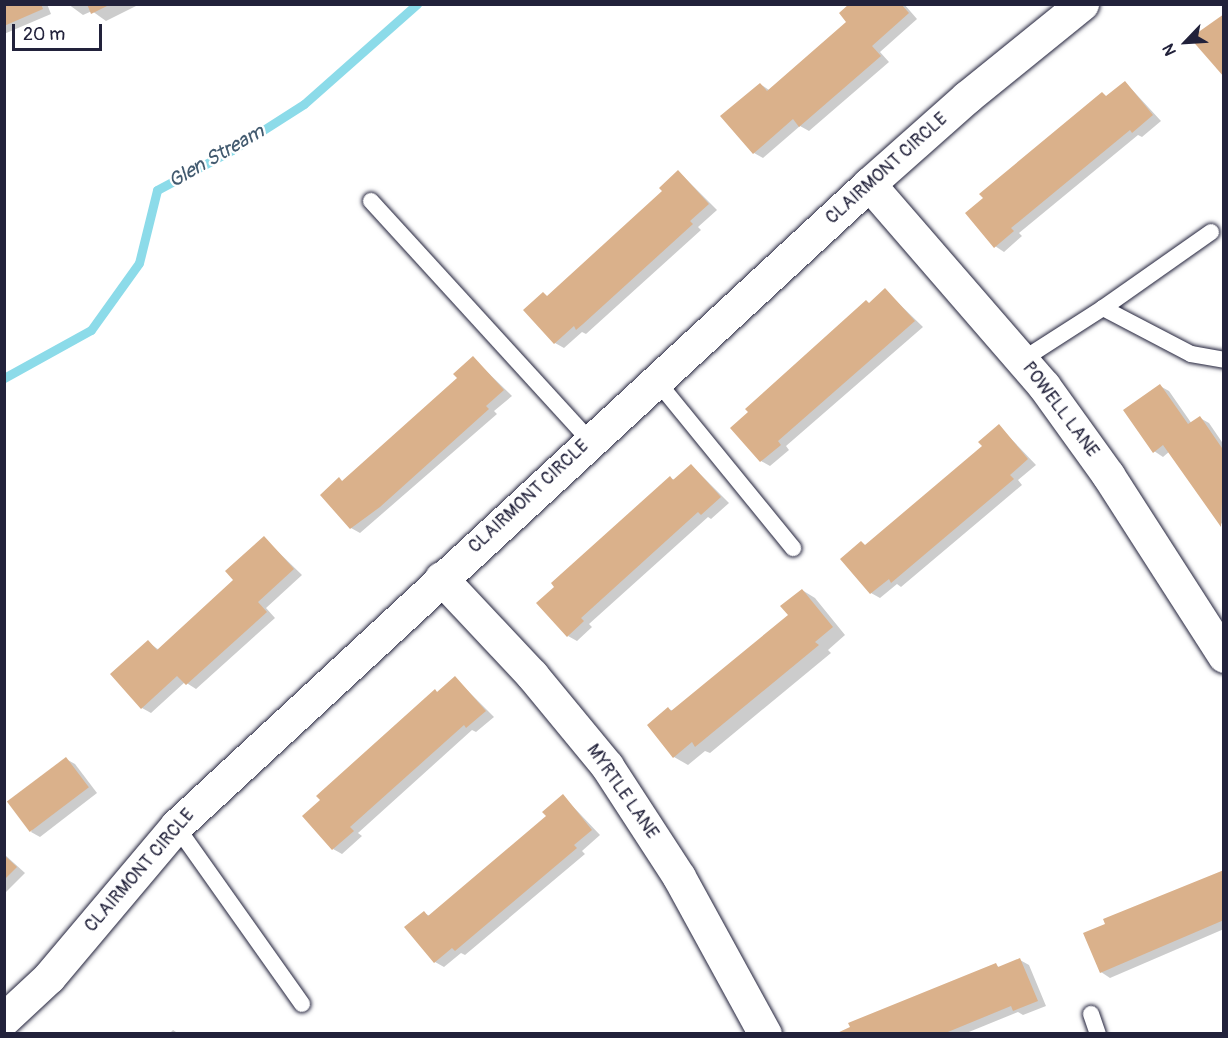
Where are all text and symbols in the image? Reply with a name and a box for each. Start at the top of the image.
scale bar [15,12,105,50]
north arrow [1156,12,1216,72]
text: 20 m [23,23,65,46]
text: N [1158,40,1181,59]
street label: CLAIRMONT CIRCLE [822,109,952,229]
water label: Glen Stream [164,119,268,193]
street label: POWELL LANE [1017,358,1103,462]
street label: CLAIRMONT CIRCLE [465,436,593,558]
street label: MYRTLE LANE [581,741,663,843]
street label: CLAIRMONT CIRCLE [81,805,199,937]

